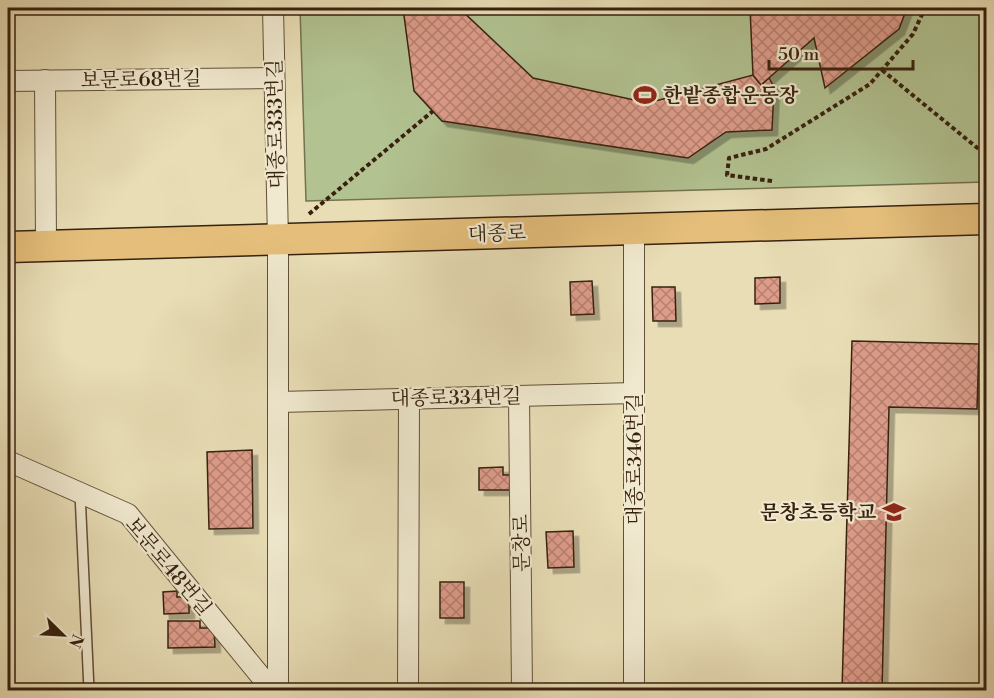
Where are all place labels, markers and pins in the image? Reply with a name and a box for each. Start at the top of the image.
sports icon: 한밭종합운동장 [632,82,658,108]
place label: 한밭종합운동장 [663,84,799,109]
school or university icon: 문창초등학교 [881,499,907,525]
place label: 문창초등학교 [760,501,877,526]

